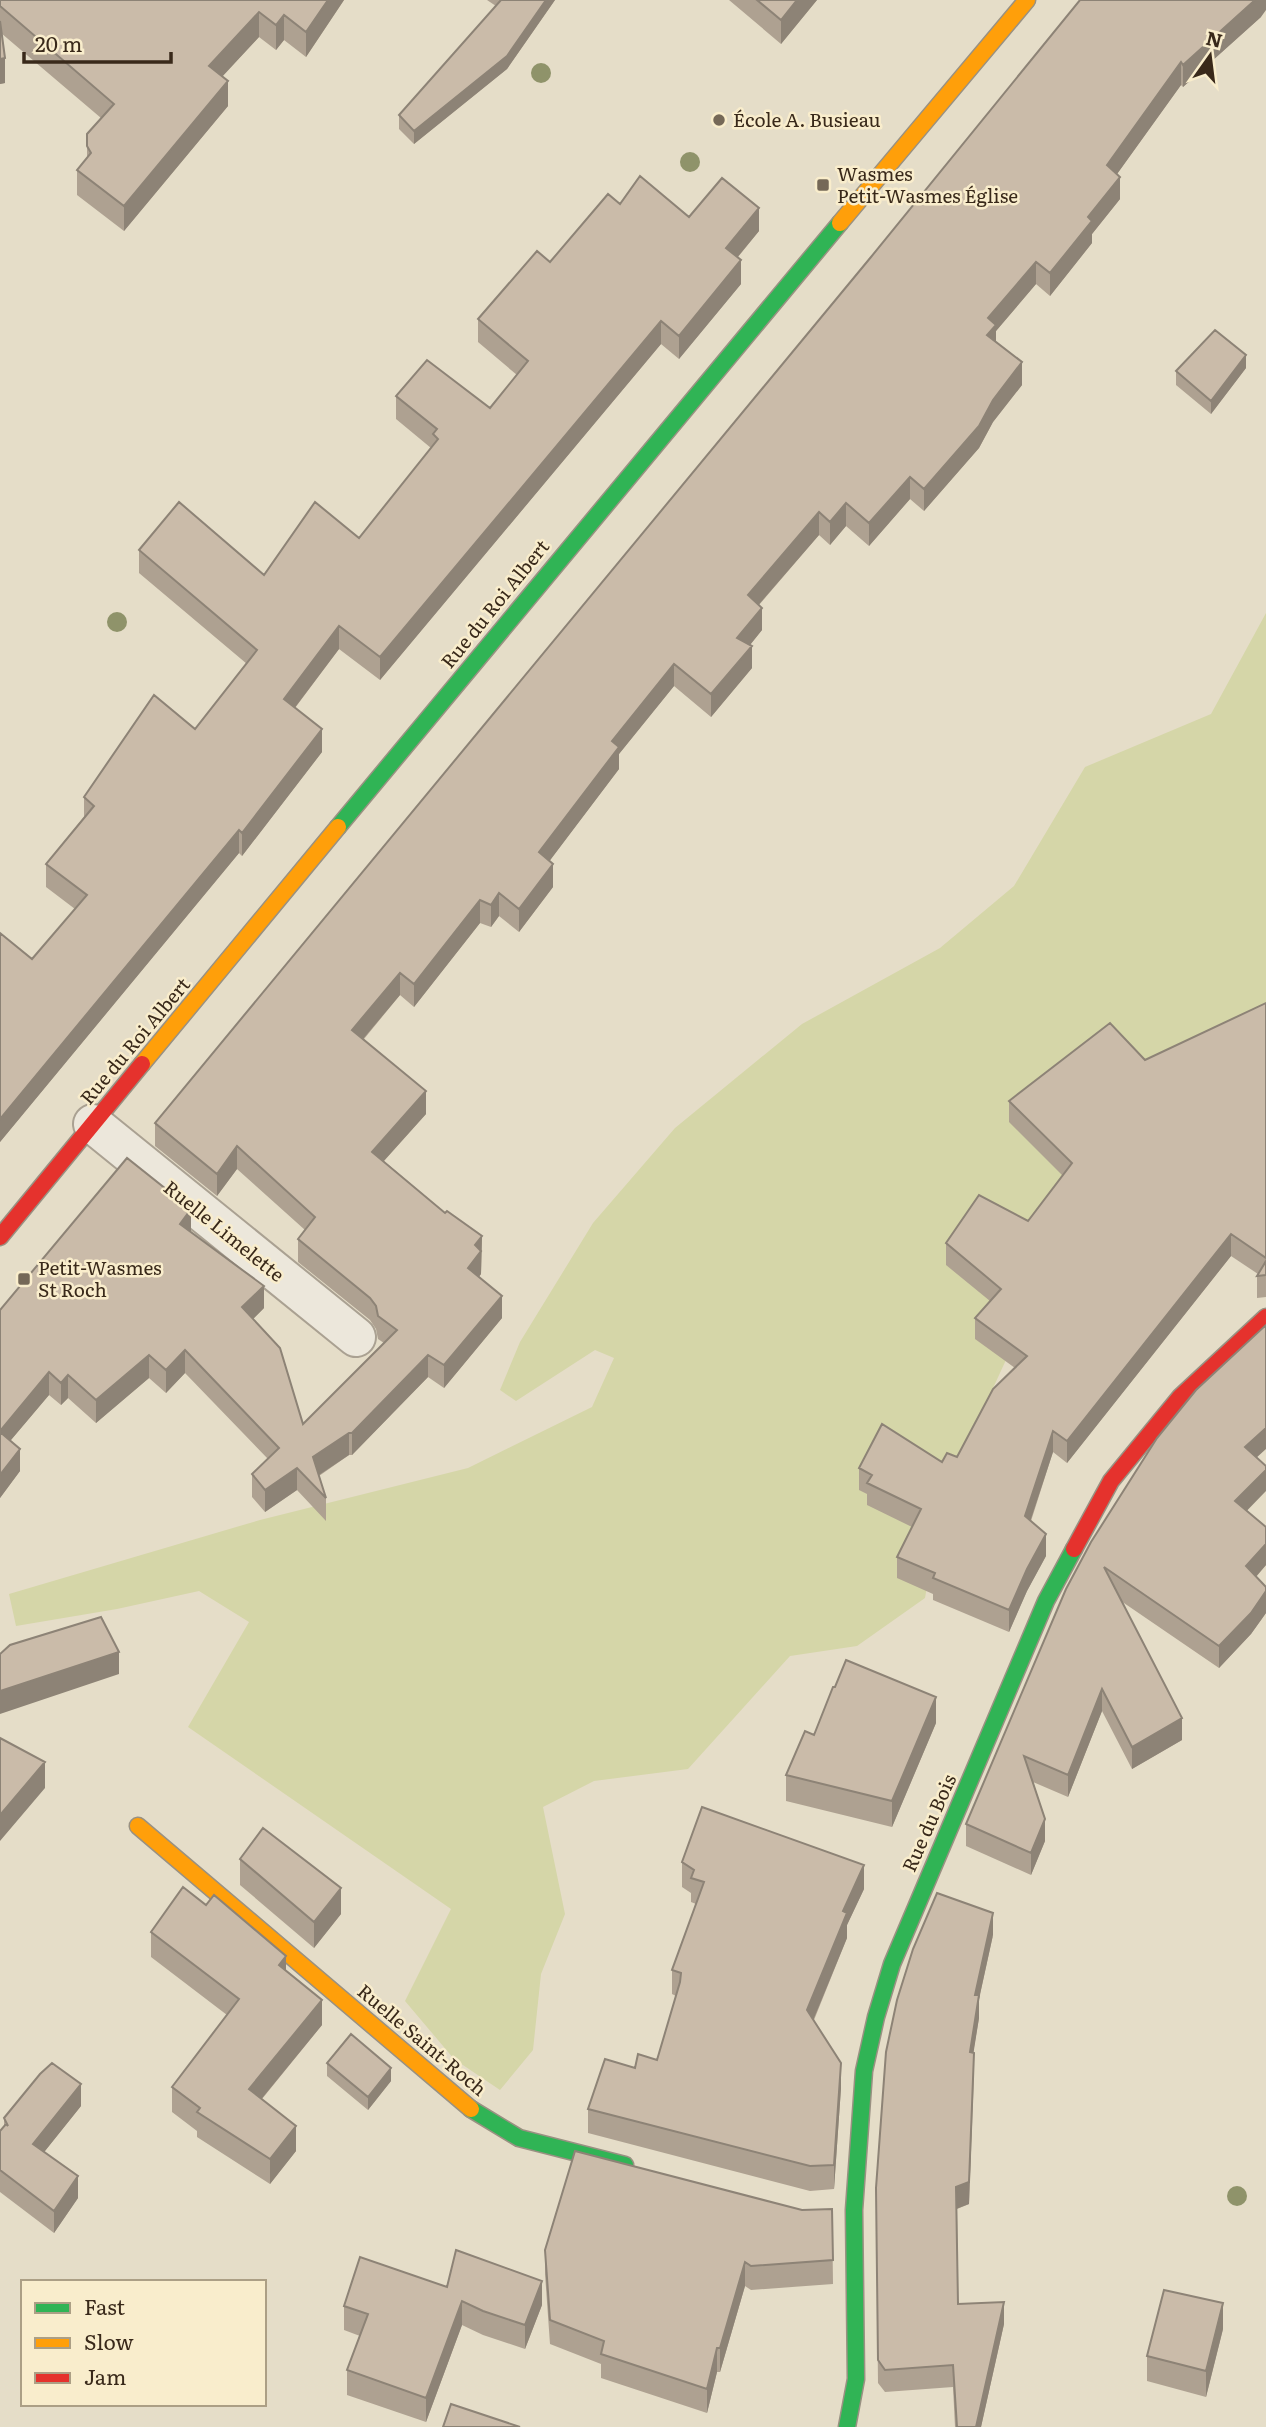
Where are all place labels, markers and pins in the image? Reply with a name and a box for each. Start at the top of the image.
place label: École A. Busieau [733,105,880,133]
marker: École A. Busieau [711,112,727,128]
place label: Wasmes Petit-Wasmes Église [837,159,1018,209]
marker: Wasmes Petit-Wasmes Église [815,177,831,193]
place label: Petit-Wasmes St Roch [38,1253,162,1303]
marker: Petit-Wasmes St Roch [16,1271,32,1287]

